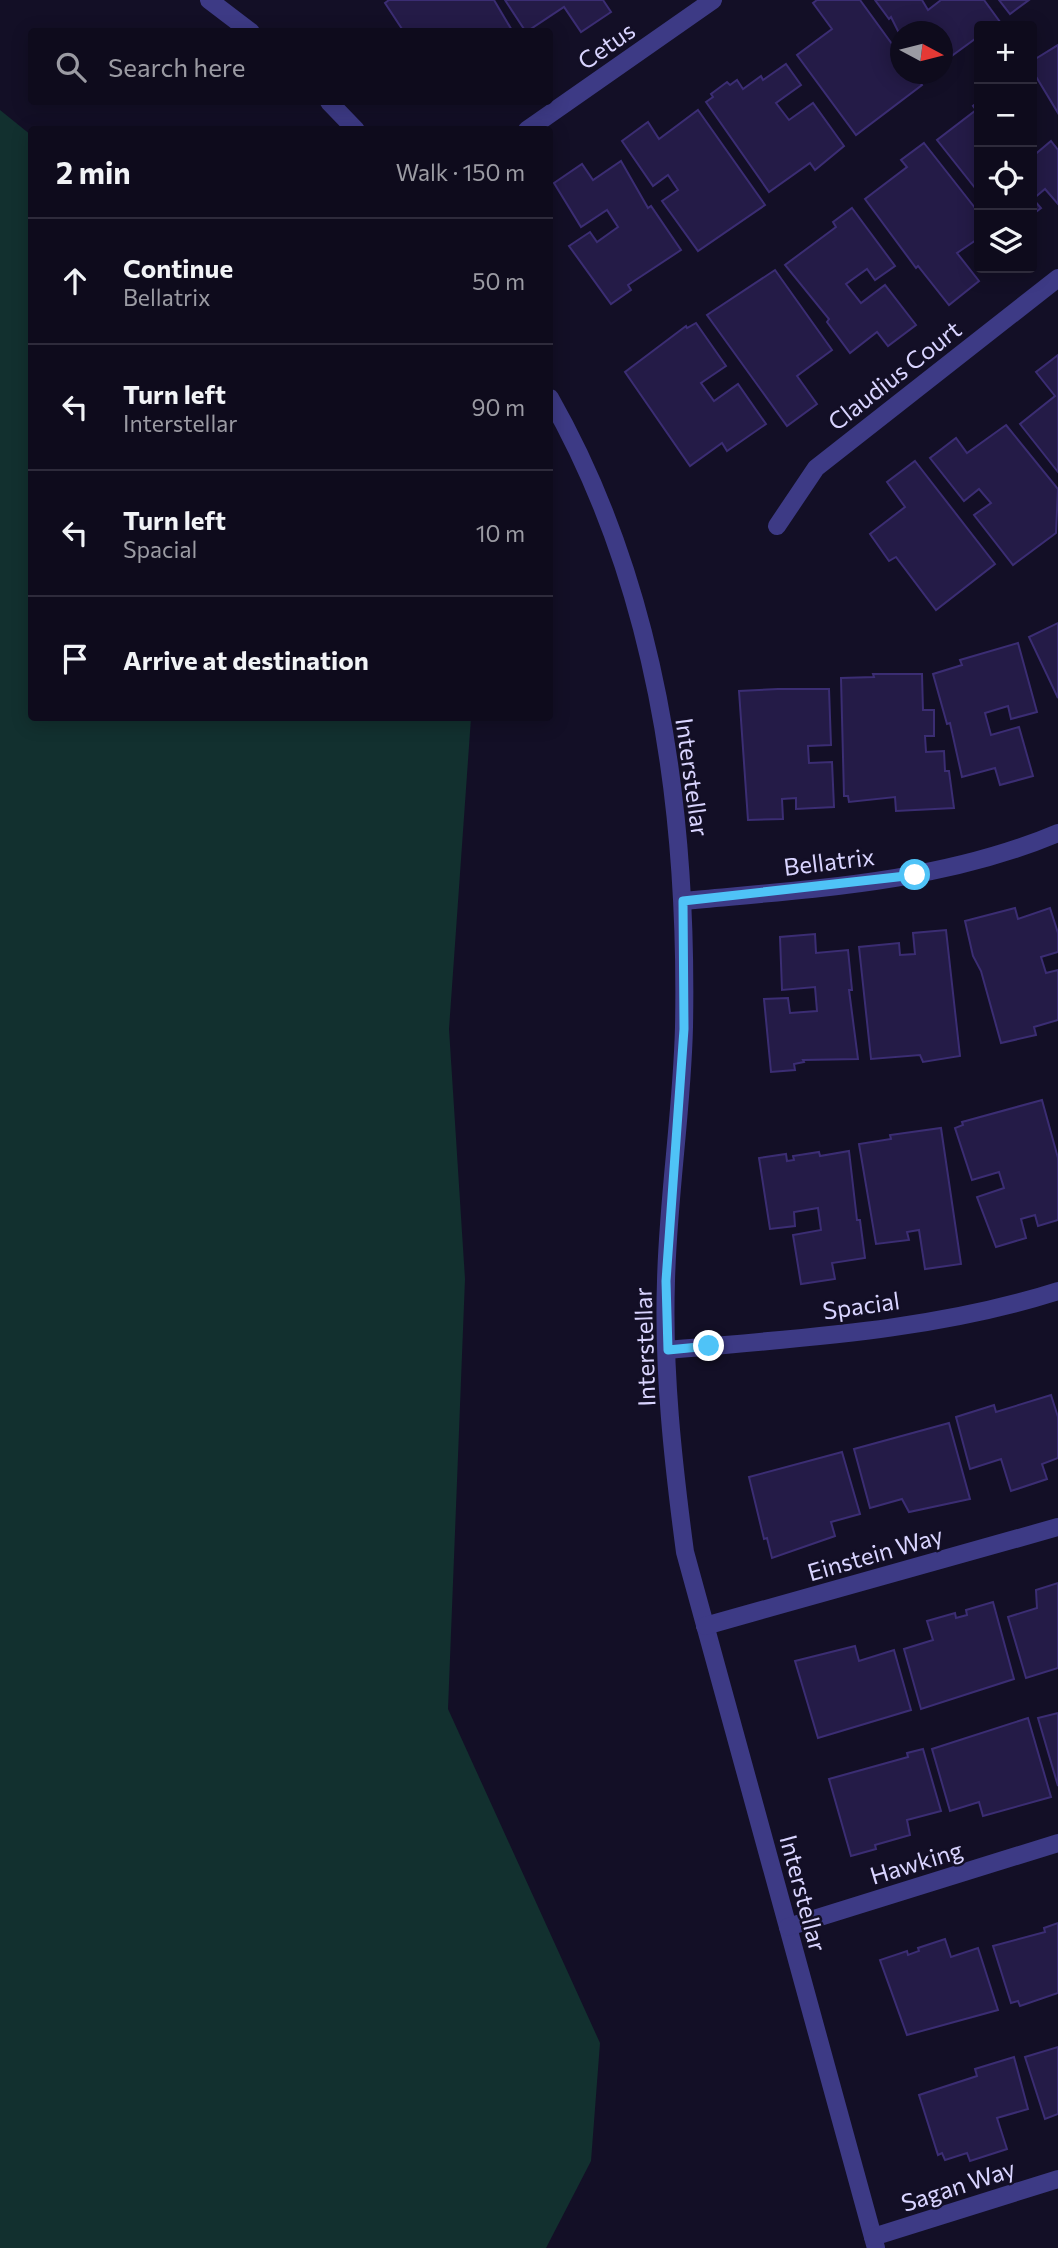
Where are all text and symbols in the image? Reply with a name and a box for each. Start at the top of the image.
street label: Cetus [572,15,640,75]
north arrow [890,21,953,84]
map controls [974,21,1037,273]
button: + [974,21,1037,84]
search box [28,28,553,105]
icon: search [52,48,90,86]
text: Search here [108,51,246,82]
button: − [974,84,1037,147]
button: locate [974,147,1037,210]
text: 2 min [56,153,131,190]
text: Walk · 150 m [396,158,525,186]
button: layers [974,210,1037,273]
text: Continue [123,252,233,283]
icon: ahead [56,262,94,300]
text: 50 m [472,267,525,295]
text: Bellatrix [123,283,210,311]
street label: Claudius Court [822,314,967,436]
text: Turn left [123,378,226,409]
icon: left [56,388,94,426]
text: 90 m [472,393,525,421]
text: Interstellar [123,409,238,437]
text: Turn left [123,504,226,535]
icon: left [56,514,94,552]
text: 10 m [476,519,525,547]
text: Spacial [123,535,197,563]
icon: arrive [56,640,94,678]
text: Arrive at destination [123,644,369,675]
street label: Interstellar [670,716,716,839]
street label: Bellatrix [782,841,876,881]
route start [899,859,930,890]
street label: Spacial [821,1285,901,1325]
street label: Interstellar [627,1286,661,1407]
route end [693,1330,724,1361]
street label: Einstein Way [804,1520,946,1586]
street label: Interstellar [775,1832,834,1955]
street label: Hawking [866,1834,966,1890]
street label: Sagan Way [897,2153,1019,2217]

